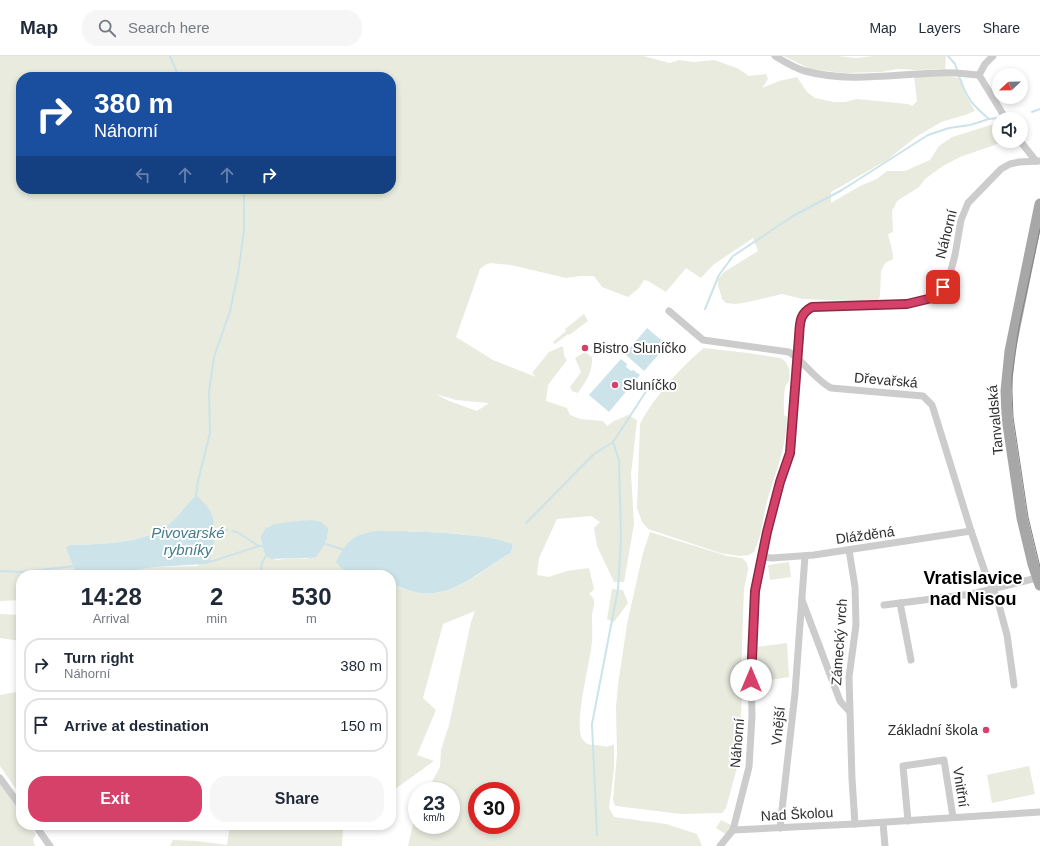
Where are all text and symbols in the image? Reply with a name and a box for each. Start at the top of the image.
search box [82,10,362,46]
text: Map [20,17,58,38]
icon: search [96,17,118,39]
text: Search here [128,19,210,36]
text: Map [869,20,897,36]
text: Layers [919,20,961,36]
text: Share [983,20,1020,36]
north arrow [992,68,1028,104]
map controls [992,68,1028,148]
icon: right [28,88,80,140]
text: 380 m [94,88,173,119]
button: sound [992,112,1028,148]
text: Náhorní [94,121,158,141]
icon: left [132,164,154,186]
icon: ahead [174,164,196,186]
icon: ahead [216,164,238,186]
icon: right [258,164,280,186]
street label: Náhorní [932,208,960,260]
pin [926,270,960,304]
icon: arrive [932,276,954,298]
place label: Bistro Sluníčko [593,340,687,356]
marker: Bistro Sluníčko [580,343,590,353]
street label: Dřevařská [854,369,919,391]
place label: Sluníčko [623,377,677,393]
marker: Sluníčko [610,380,620,390]
street label: Tanvaldská [984,384,1006,456]
street label: Dlážděná [835,523,896,547]
water label: Pivovarské rybníky [151,524,225,558]
district label: Vratislavice nad Nisou [923,568,1023,609]
text: 14:28 [80,583,142,610]
text: 2 [210,583,223,610]
text: 530 [292,583,332,610]
street label: Zámecký vrch [828,598,850,686]
text: Arrival [93,611,130,626]
text: min [206,611,227,626]
text: m [306,611,317,626]
text: Turn right [64,649,134,666]
icon: right [30,654,52,676]
text: 380 m [340,657,382,674]
position arrow [730,659,772,701]
text: Náhorní [64,666,110,681]
street label: Vnější [768,706,788,746]
icon: arrive [30,714,52,736]
text: Arrive at destination [64,717,209,734]
text: 150 m [340,717,382,734]
street label: Náhorní [727,717,747,769]
place label: Základní škola [888,722,978,738]
marker: Základní škola [981,725,991,735]
street label: Vnitřní [950,766,972,808]
button: Exit [28,776,202,822]
button: Share [210,776,384,822]
speed limit sign: 30 [468,782,520,834]
text: 23 [423,792,445,814]
street label: Nad Školou [760,804,834,824]
text: km/h [423,812,445,823]

